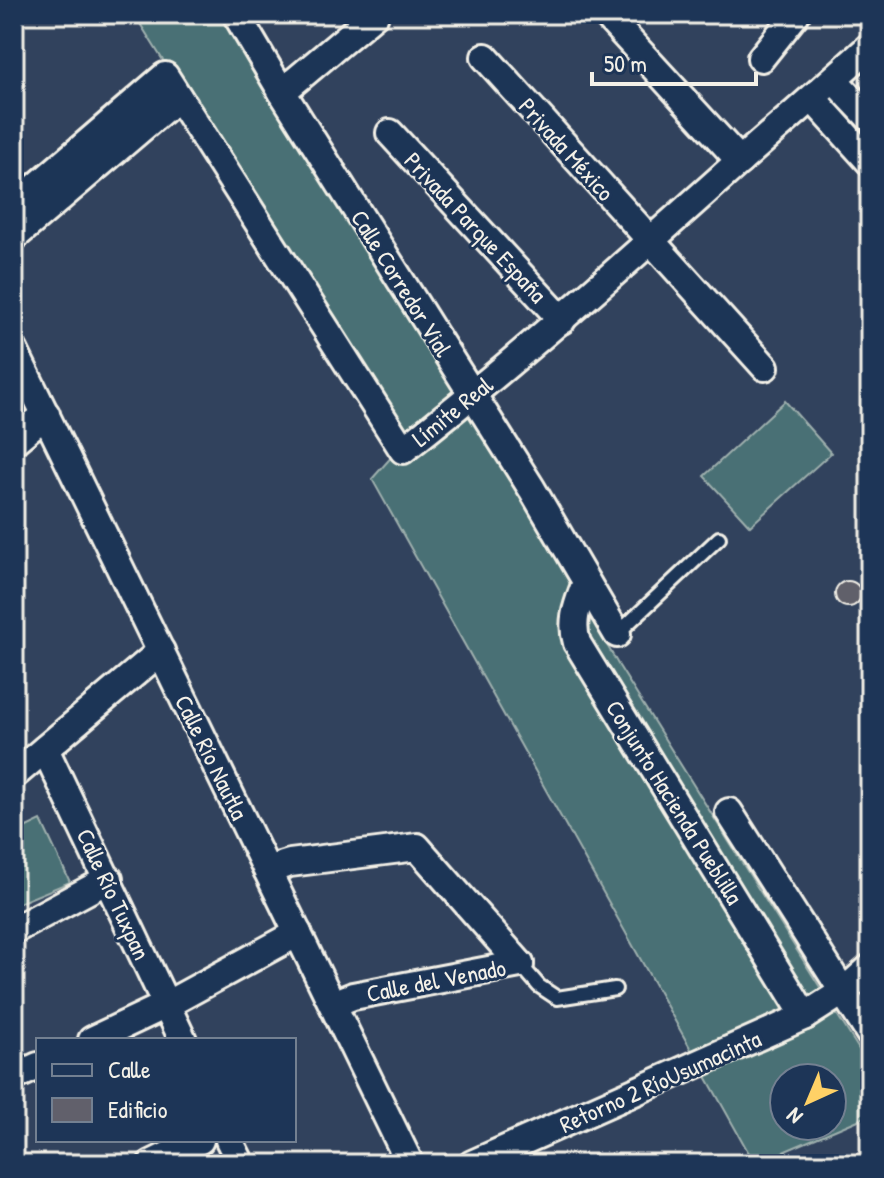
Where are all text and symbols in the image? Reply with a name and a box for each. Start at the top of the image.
scale bar [592,36,756,86]
text: 50 m [604,47,647,79]
street label: Privada México [512,91,622,208]
street label: Privada Parque España [398,145,554,309]
street label: Calle Corredor Vial [344,204,460,363]
street label: Límite Real [405,368,500,454]
street label: Calle Río Nautla [168,689,256,825]
street label: Conjunto Hacienda Pueblilla [599,694,751,910]
street label: Calle Río Tuxpan [70,823,158,965]
street label: Calle del Venado [364,951,509,1009]
street label: Retorno 2 RíoUsumacinta [554,1022,766,1140]
legend [36,1038,296,1142]
text: Calle [108,1053,151,1085]
north arrow [768,1062,848,1142]
text: Edificio [108,1093,168,1125]
text: N [779,1101,809,1131]

